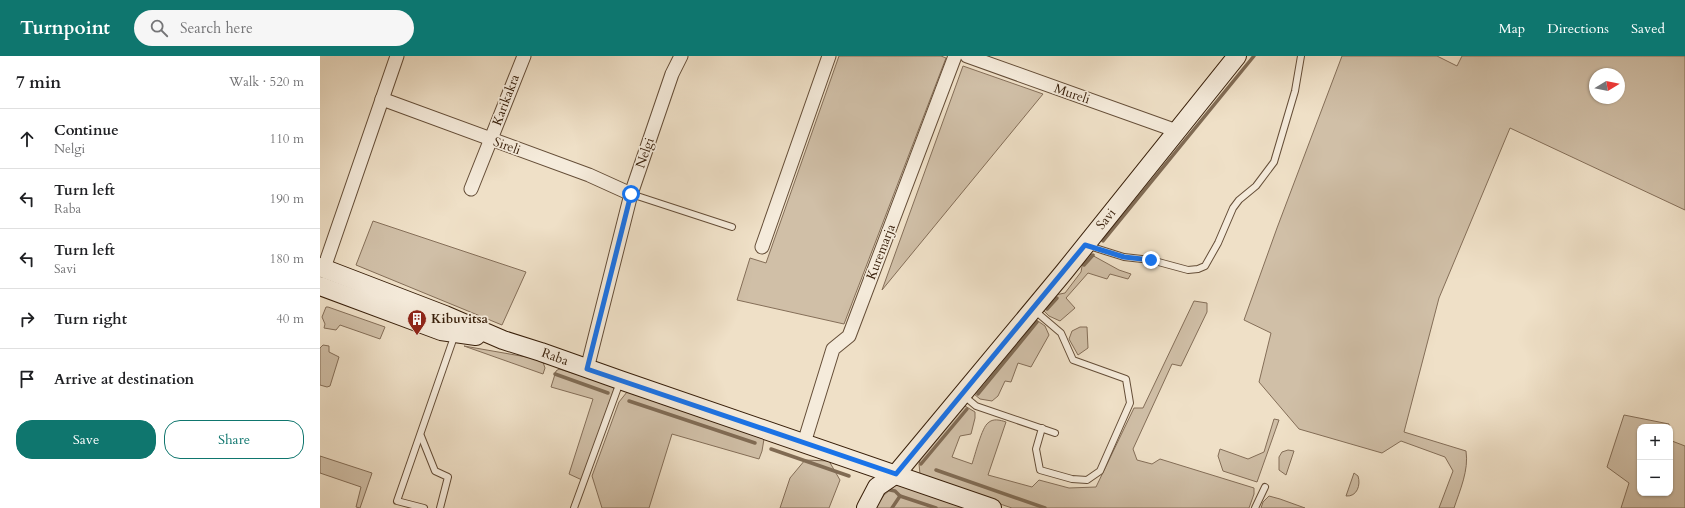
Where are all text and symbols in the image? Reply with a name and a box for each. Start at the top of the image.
search box [134,10,414,46]
text: Turnpoint [20,15,110,41]
icon: search [148,17,170,39]
text: Search here [180,18,253,38]
text: Map [1499,19,1525,38]
text: Directions [1547,19,1609,38]
text: Saved [1631,19,1665,38]
north arrow [1589,68,1625,104]
text: 7 min [16,71,61,94]
street label: Karikakra [488,71,524,128]
text: Walk · 520 m [229,73,304,91]
street label: Mureli [1052,79,1093,109]
text: Continue [54,120,119,140]
icon: ahead [16,128,38,150]
text: 110 m [270,130,304,148]
street label: Sireli [491,133,523,159]
street label: Nelgi [631,135,659,171]
text: Nelgi [54,140,85,158]
text: Turn left [54,180,115,200]
route start [622,185,640,203]
icon: left [16,188,38,210]
text: 190 m [270,190,304,208]
text: Raba [54,200,81,218]
street label: Savi [1092,204,1120,233]
street label: Kuremarja [862,221,900,282]
text: Turn left [54,240,115,260]
icon: left [16,248,38,270]
text: 180 m [270,250,304,268]
route end [1142,251,1160,269]
text: Savi [54,260,76,278]
icon: right [16,308,38,330]
building icon: Kibuvitsa [406,308,428,336]
text: Turn right [54,309,127,329]
text: 40 m [276,310,304,328]
place label: Kibuvitsa [431,310,488,328]
street label: Raba [539,344,571,370]
icon: arrive [16,368,38,390]
text: Arrive at destination [54,369,194,389]
button: Save [16,420,156,459]
button: Share [164,420,304,459]
map controls [1637,424,1673,496]
button: + [1637,424,1673,460]
button: − [1637,460,1673,496]

